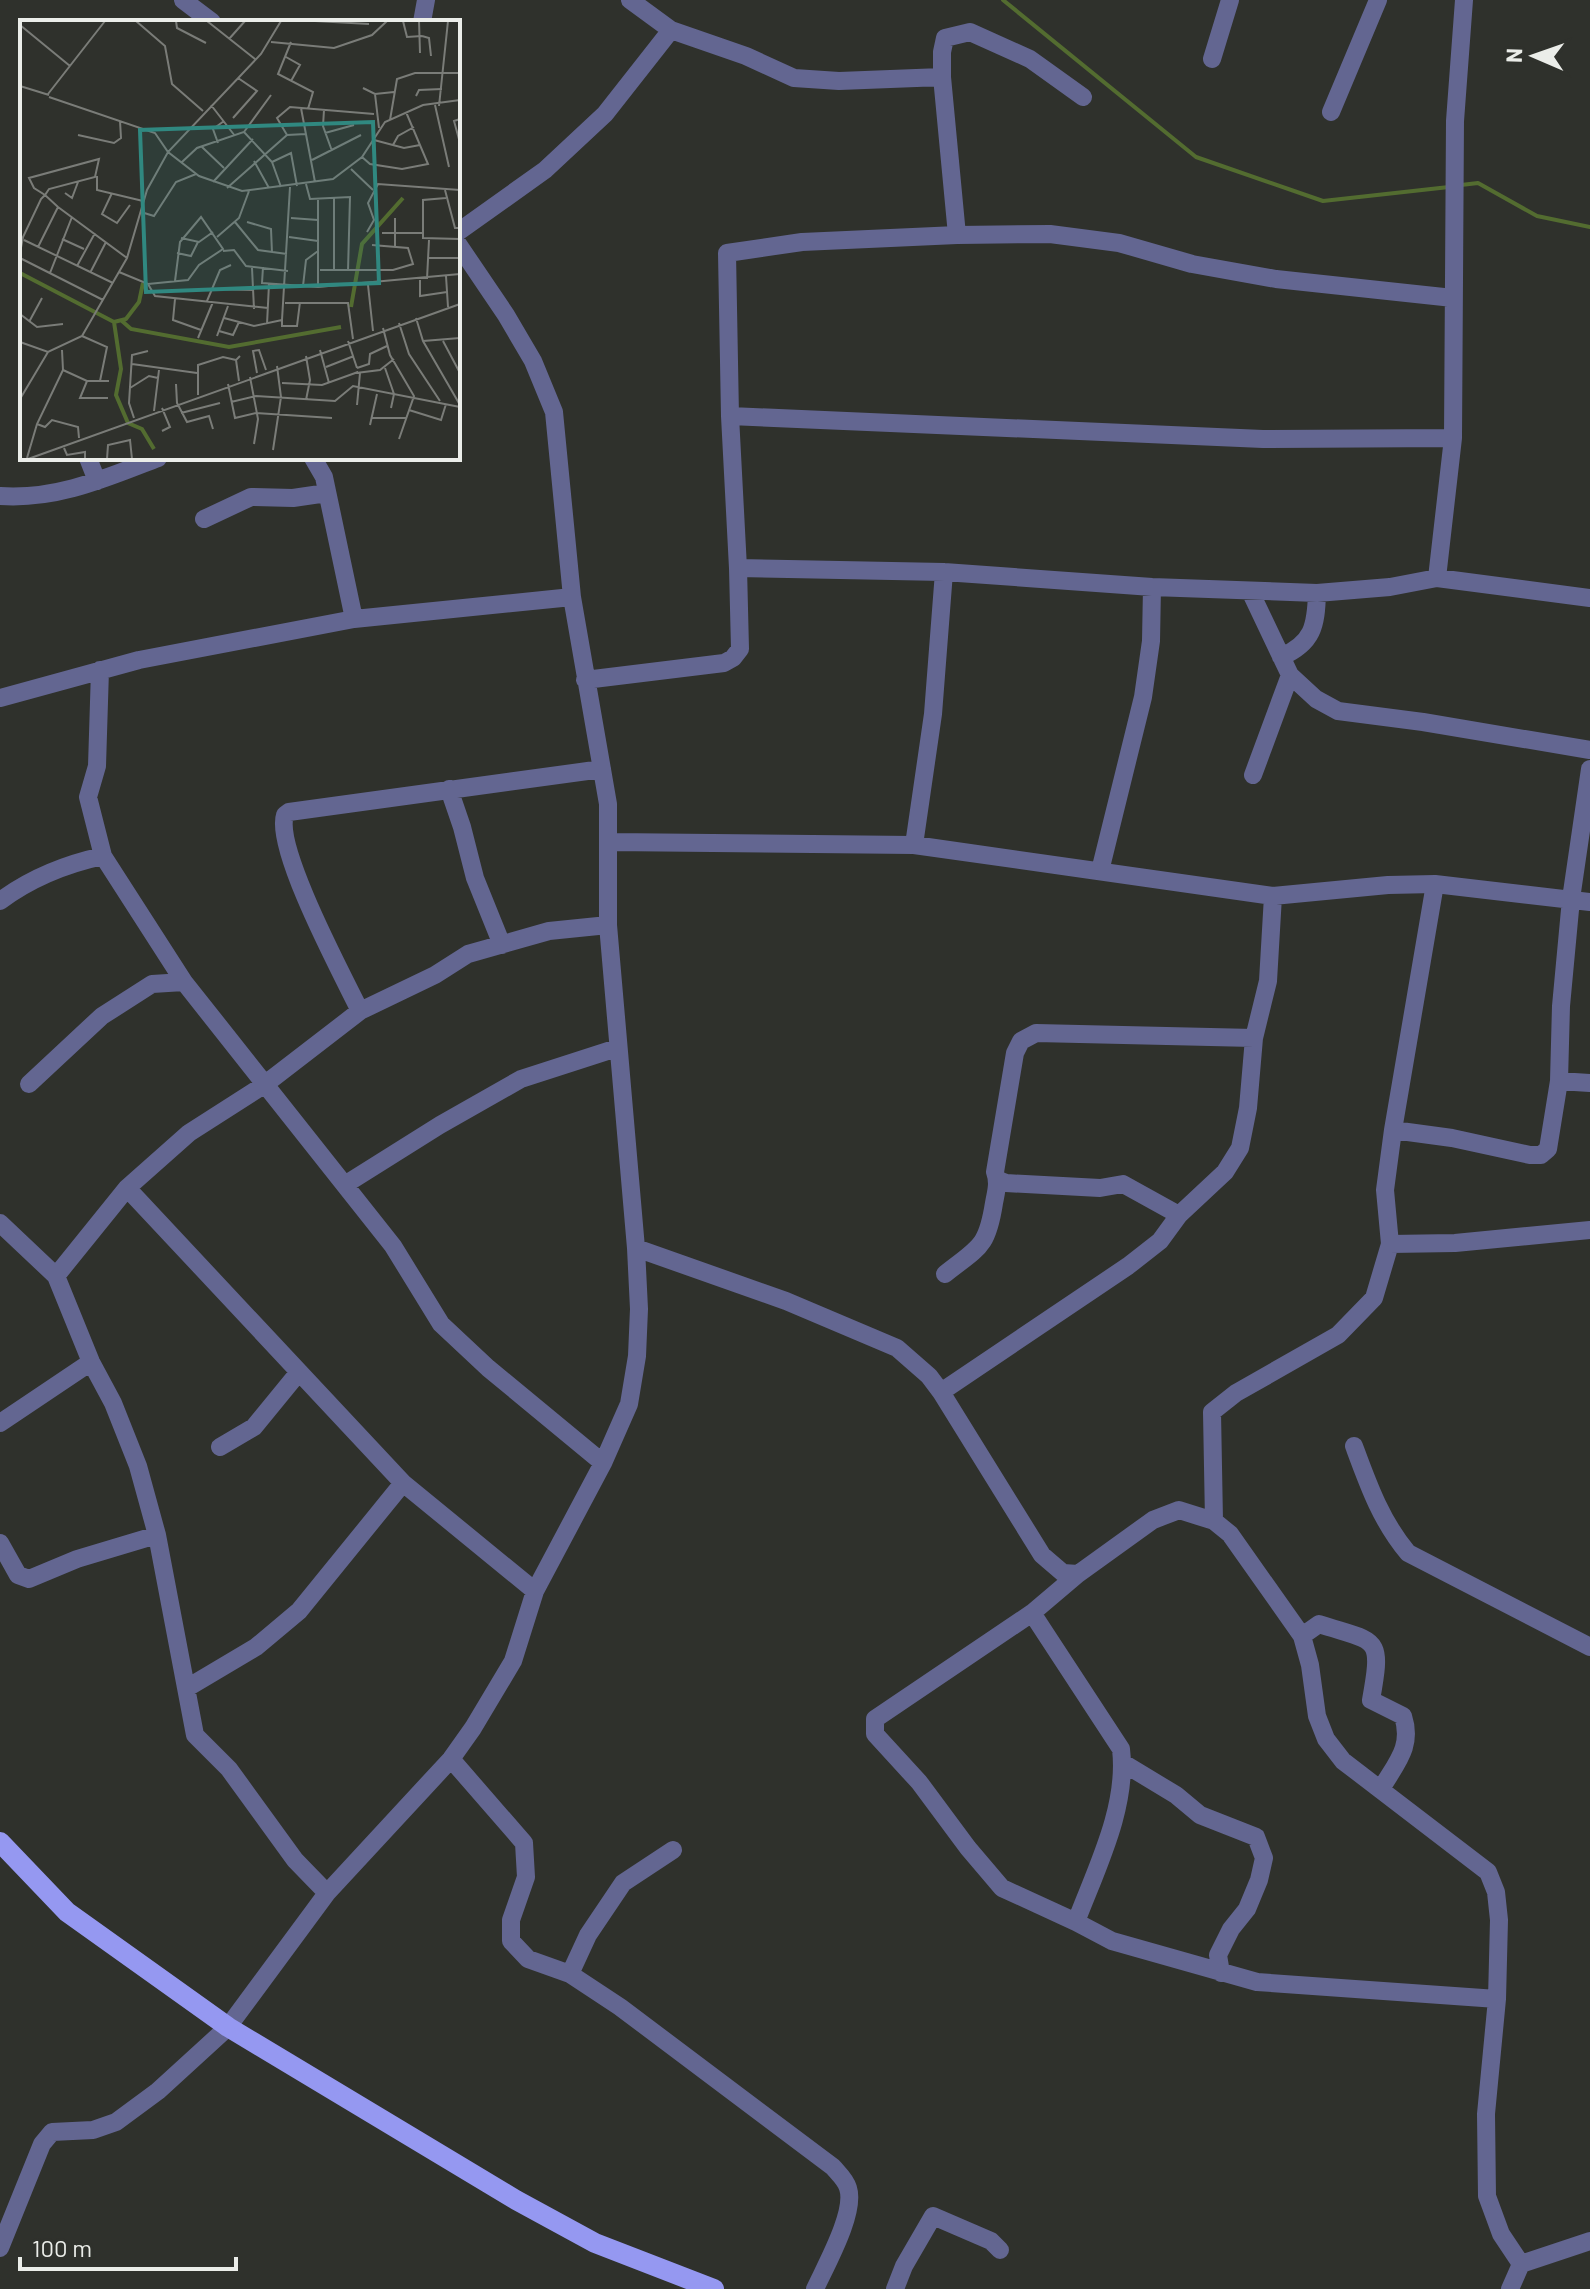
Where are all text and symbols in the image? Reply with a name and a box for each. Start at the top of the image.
north arrow [1494,16,1574,96]
inset map [20,20,460,460]
text: N [1500,47,1526,63]
scale bar [20,2221,236,2271]
text: 100 m [32,2233,92,2262]

